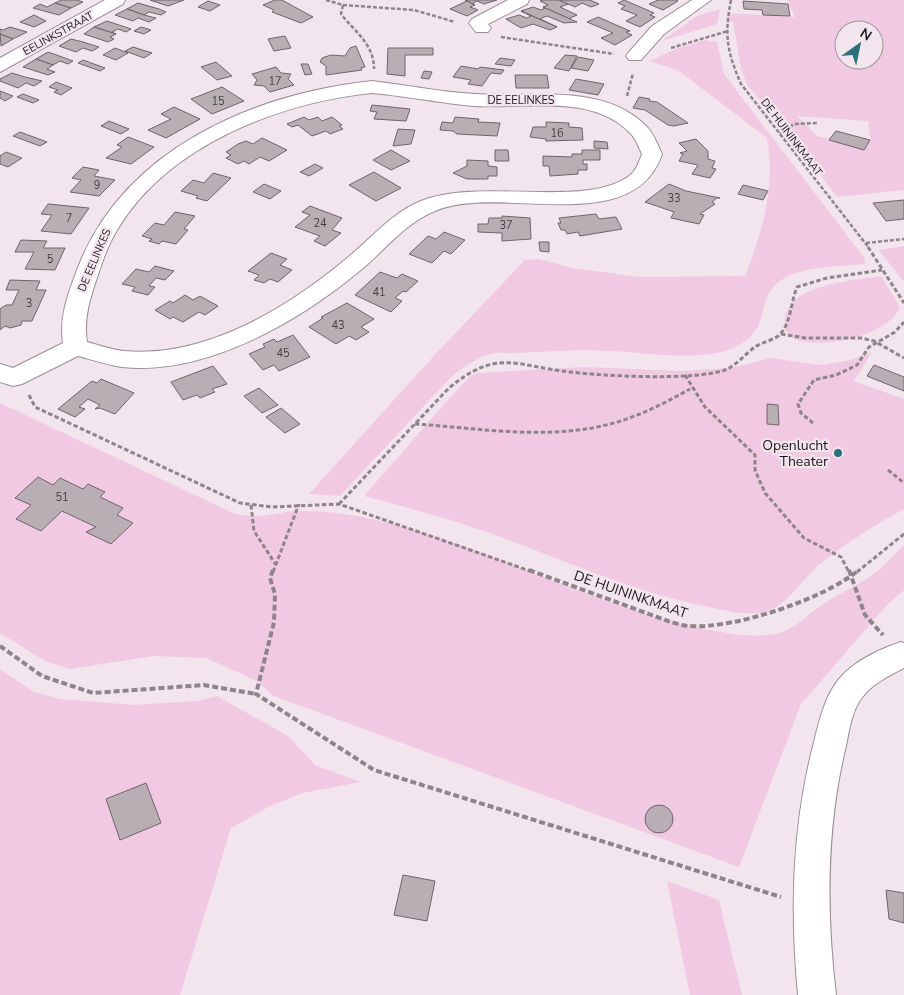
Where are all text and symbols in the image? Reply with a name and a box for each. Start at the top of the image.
street label: EELINKSTRAAT [20,8,97,59]
north arrow [834,20,884,70]
text: N [856,24,875,45]
house number: 17 [268,74,282,89]
street label: DE EELINKES [487,93,555,108]
house number: 15 [211,94,225,109]
street label: DE HUININKMAAT [757,95,826,180]
house number: 16 [550,126,564,141]
house number: 9 [94,178,100,193]
house number: 33 [667,191,681,206]
house number: 7 [66,211,72,226]
house number: 24 [313,216,327,231]
house number: 37 [499,218,513,233]
street label: DE EELINKES [74,226,115,294]
house number: 5 [47,252,54,267]
house number: 41 [372,285,386,300]
house number: 3 [26,296,32,311]
house number: 43 [331,318,345,333]
house number: 45 [276,346,290,361]
place label: Openlucht Theater [762,436,828,471]
marker: Openlucht Theater [832,447,844,459]
house number: 51 [55,490,69,505]
street label: DE HUININKMAAT [571,566,691,623]

